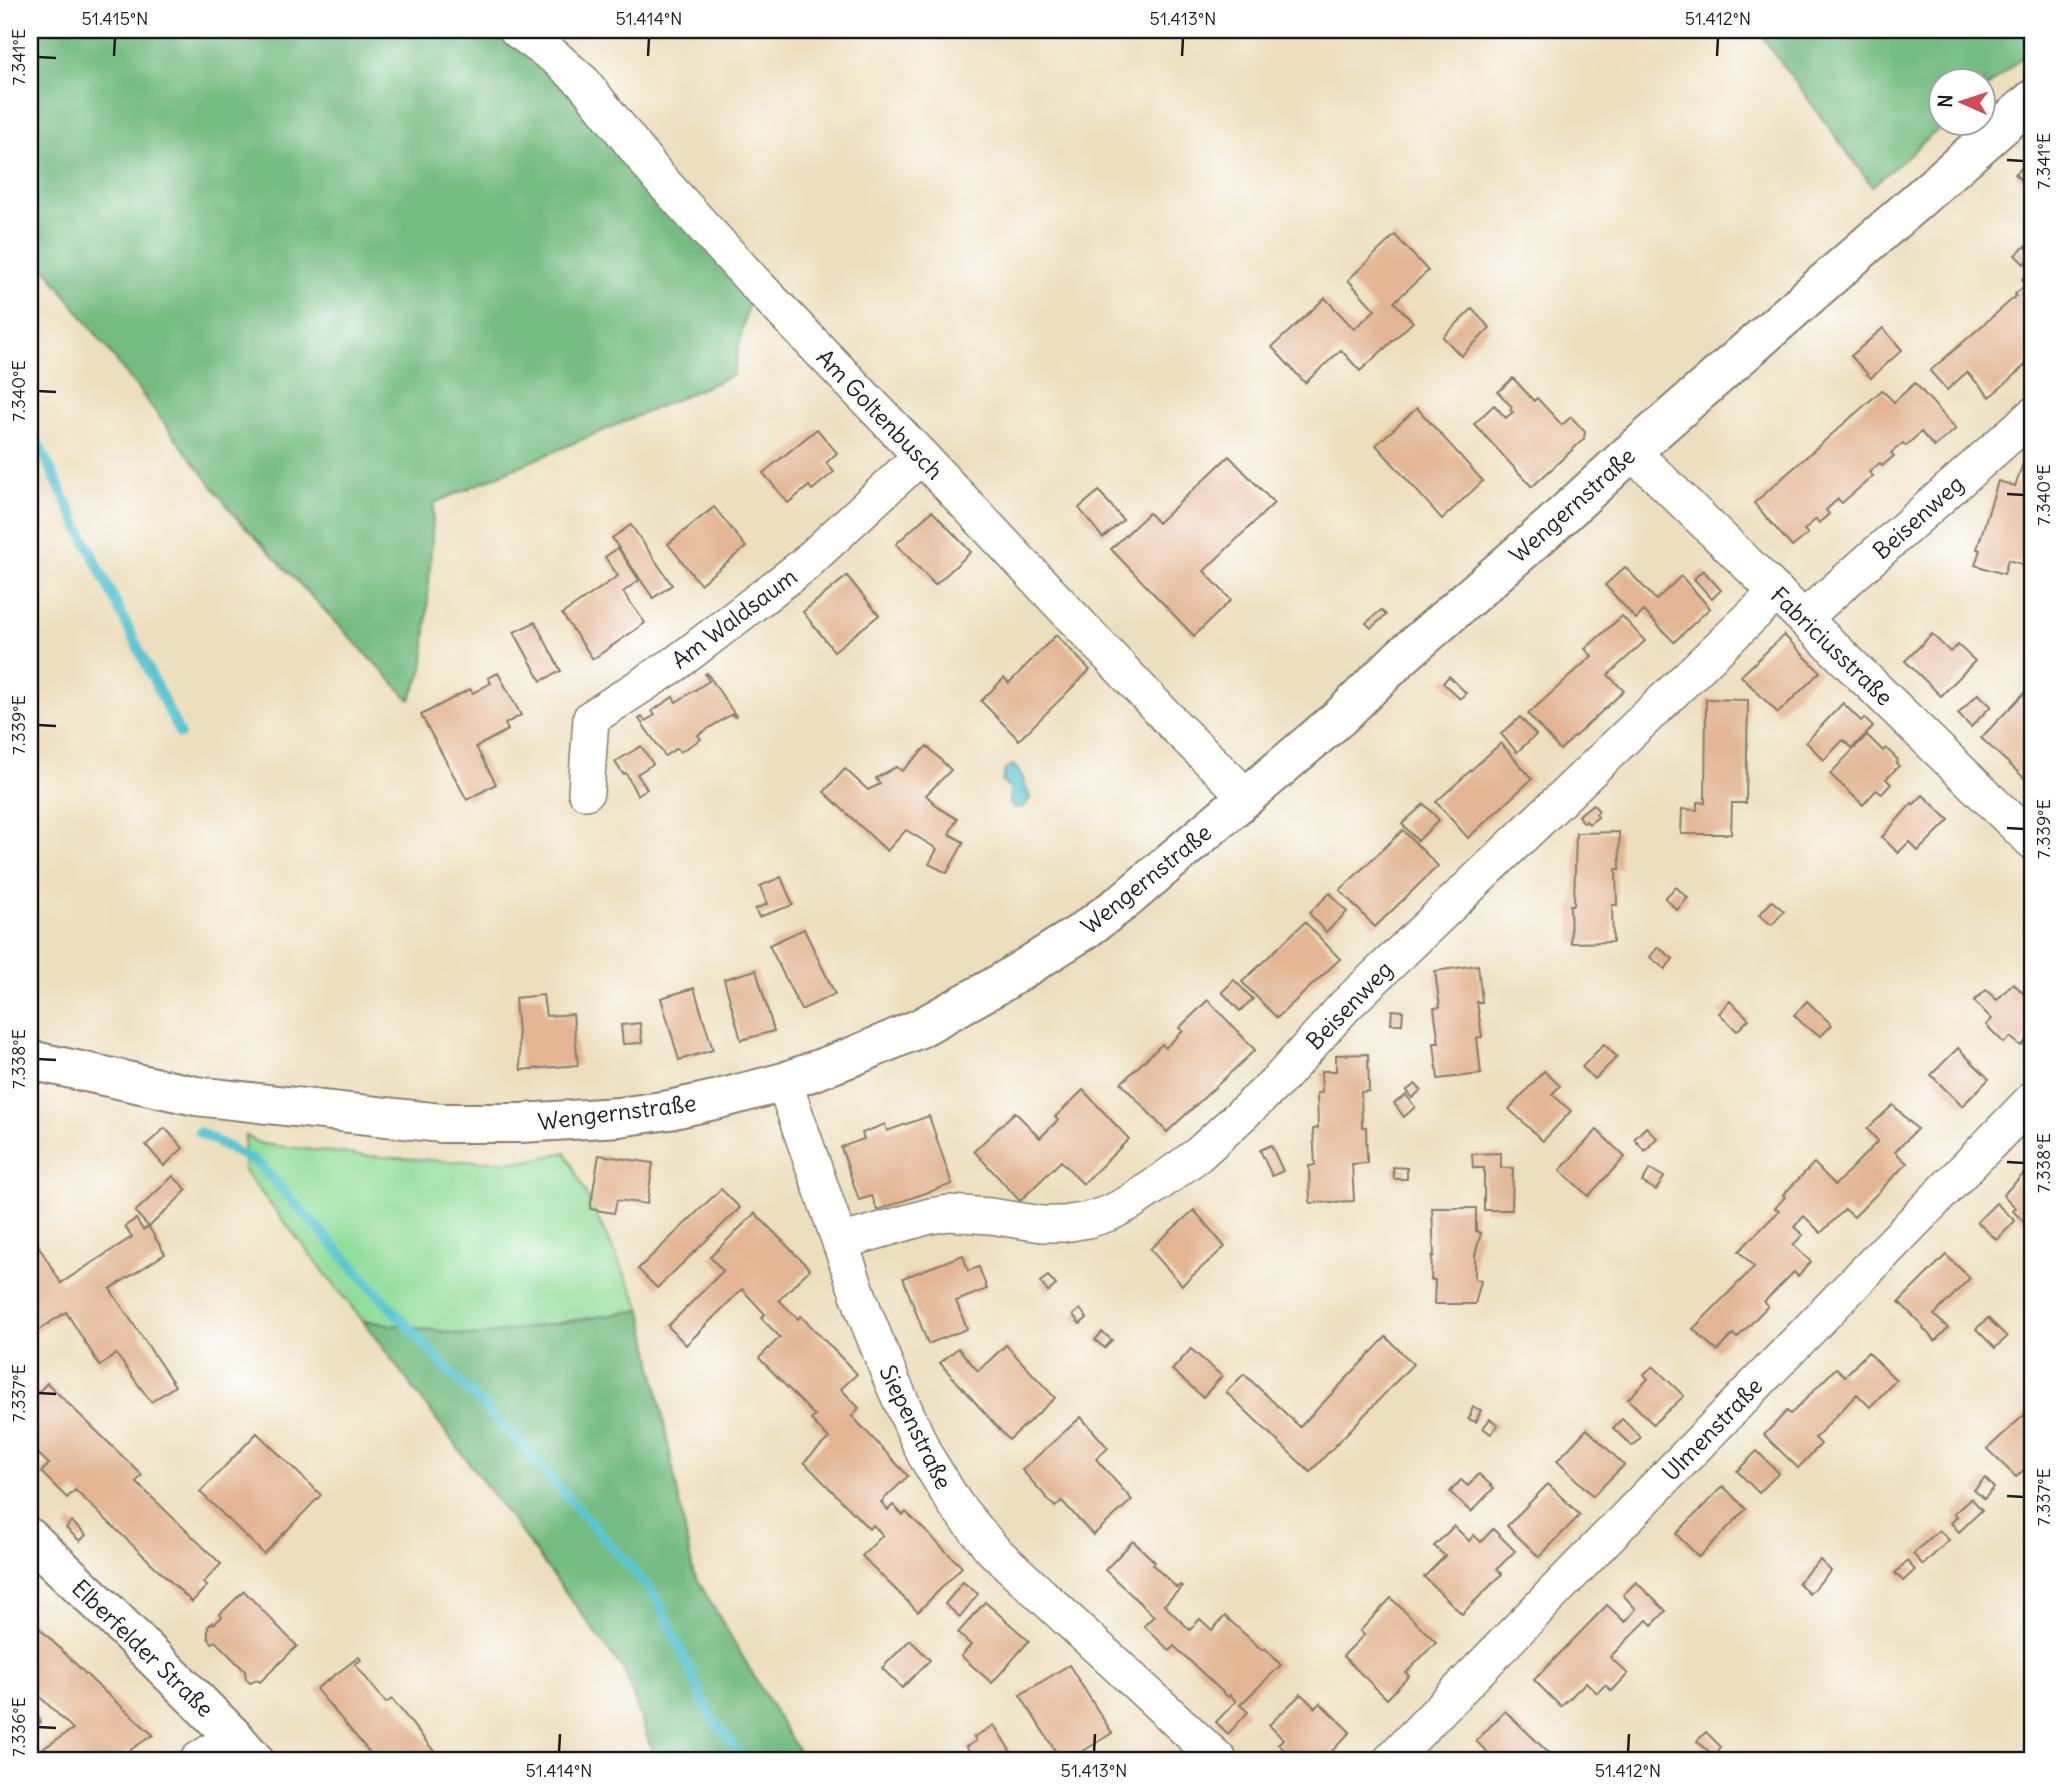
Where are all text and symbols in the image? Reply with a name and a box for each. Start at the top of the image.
text: 51.415°N [81,7,149,30]
text: 51.414°N [615,7,683,30]
text: 51.413°N [1150,7,1216,30]
text: 51.412°N [1685,7,1751,30]
text: 7.341°E [7,29,30,85]
north arrow [1926,66,1996,136]
text: N [1933,94,1957,108]
text: 7.341°E [2032,133,2055,189]
street label: Am Goltenbusch [811,343,949,485]
text: 7.340°E [7,360,30,422]
street label: Wengernstraße [1503,441,1641,569]
text: 7.340°E [2032,464,2055,526]
street label: Beisenweg [1867,469,1969,565]
street label: Am Waldsaum [666,561,802,675]
street label: Fabriciusstraße [1765,581,1899,711]
text: 7.339°E [7,695,30,755]
text: 7.339°E [2032,799,2055,859]
street label: Wengernstraße [1075,818,1217,940]
street label: Beisenweg [1300,955,1398,1055]
text: 7.338°E [7,1029,30,1089]
street label: Wengernstraße [536,1088,698,1136]
text: 7.338°E [2032,1133,2055,1193]
street label: Siepenstraße [873,1360,959,1494]
text: 7.337°E [7,1364,30,1422]
street label: Ulmenstraße [1656,1371,1768,1487]
text: 7.337°E [2032,1468,2055,1526]
street label: Elberfelder Straße [66,1573,220,1723]
text: 7.336°E [7,1697,30,1757]
text: 51.414°N [525,1759,593,1782]
text: 51.413°N [1061,1759,1127,1782]
text: 51.412°N [1595,1759,1661,1782]

